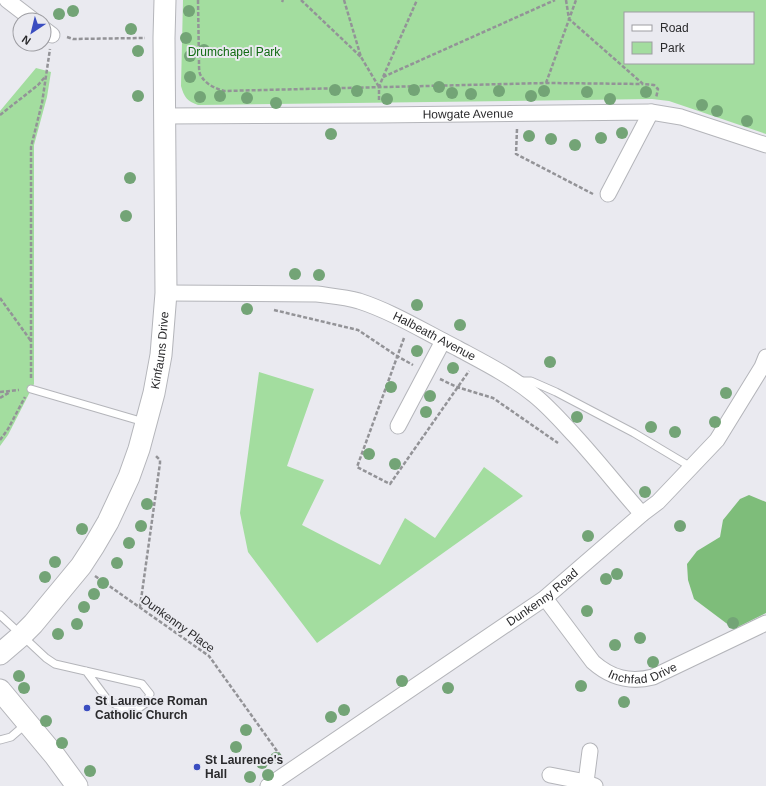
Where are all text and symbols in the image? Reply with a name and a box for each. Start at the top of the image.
north arrow [12,12,52,52]
legend [624,12,754,64]
text: Road [660,21,689,35]
text: N [20,33,33,47]
text: Park [660,41,686,55]
park label: Drumchapel Park [188,45,281,59]
street label: Howgate Avenue [423,107,514,122]
street label: Halbeath Avenue [391,309,478,364]
street label: Kinfauns Drive [148,311,172,390]
street label: Dunkenny Road [504,566,581,629]
street label: Dunkenny Place [139,593,218,656]
street label: Inchfad Drive [606,659,679,687]
place label: St Laurence Roman Catholic Church [95,694,208,722]
marker: St Laurence Roman Catholic Church [82,703,92,713]
place label: St Laurence's Hall [205,753,284,781]
marker: St Laurence's Hall [192,762,202,772]

